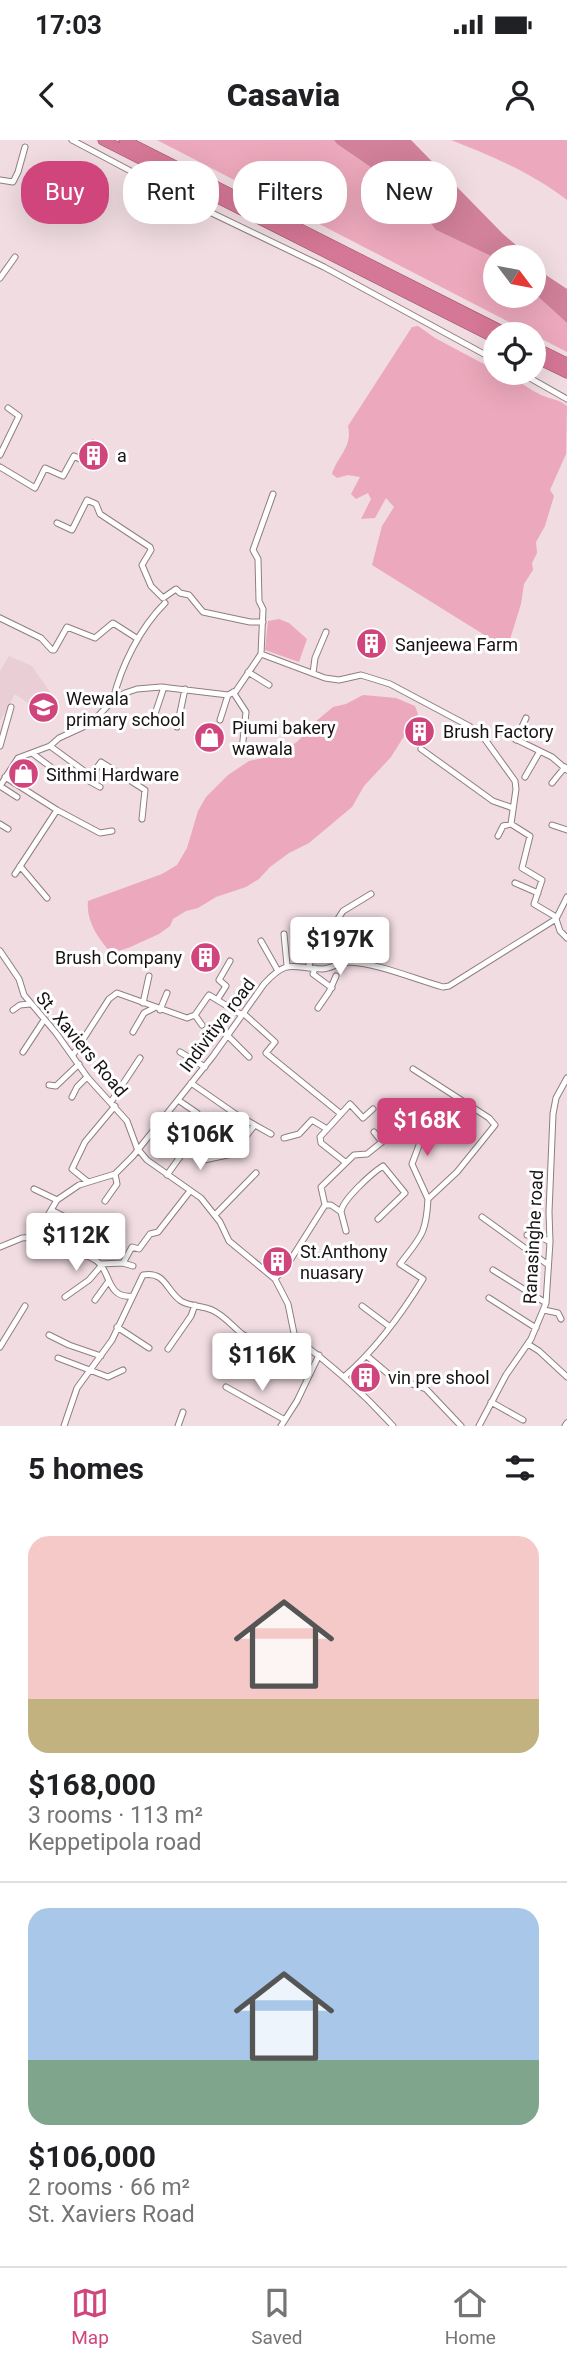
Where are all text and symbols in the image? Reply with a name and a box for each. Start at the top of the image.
text: 17:03 [35,10,102,40]
icon: back [28,76,66,114]
text: Casavia [227,76,340,114]
icon: person [501,76,539,114]
chip: Buy [21,161,109,224]
chip: Rent [123,161,219,224]
chip: Filters [233,161,347,224]
chip: New [361,161,457,224]
north arrow [483,245,546,308]
map controls [483,245,546,385]
button: locate [483,322,546,385]
building icon: a [77,438,111,472]
place label: a [117,445,127,466]
building icon: Sanjeewa Farm [355,627,389,661]
place label: Sanjeewa Farm [395,634,518,655]
place label: Wewala primary school [66,688,185,730]
school or university icon: Wewala primary school [26,691,60,725]
building icon: Brush Factory [403,714,437,748]
place label: Piumi bakery wawala [232,717,336,759]
shop icon: Piumi bakery wawala [192,720,226,754]
place label: Brush Factory [443,721,554,742]
shop icon: Sithmi Hardware [6,757,40,791]
place label: Sithmi Hardware [46,764,179,785]
pin: $197K [291,918,389,977]
text: $197K [306,926,374,953]
building icon: Brush Company [188,940,222,974]
place label: Brush Company [55,947,182,968]
street label: Indivitiya road [175,974,259,1076]
street label: St. Xaviers Road [32,987,132,1101]
pin: $168K [378,1098,476,1158]
text: $168K [393,1107,461,1134]
pin: $106K [151,1112,249,1172]
text: $106K [166,1121,234,1148]
street label: Ranasinghe road [519,1169,547,1305]
pin: $112K [27,1214,125,1273]
text: $112K [42,1222,110,1249]
place label: St.Anthony nuasary [300,1241,388,1283]
building icon: St.Anthony nuasary [260,1244,294,1278]
pin: $116K [213,1334,311,1393]
text: $116K [228,1342,296,1369]
building icon: vin pre shool [348,1360,382,1394]
place label: vin pre shool [388,1367,490,1388]
icon: filters [501,1449,539,1487]
text: 5 homes [28,1451,144,1486]
icon: home [221,1581,347,1707]
text: $168,000 [28,1767,156,1802]
text: 3 rooms · 113 m² [28,1802,203,1829]
text: Keppetipola road [28,1829,202,1856]
icon: home [221,1953,347,2079]
text: $106,000 [28,2139,156,2174]
text: 2 rooms · 66 m² [28,2174,190,2201]
text: St. Xaviers Road [28,2201,195,2228]
tab: Map [71,2284,109,2349]
tab: Saved [251,2284,303,2349]
tab: Home [445,2284,496,2349]

